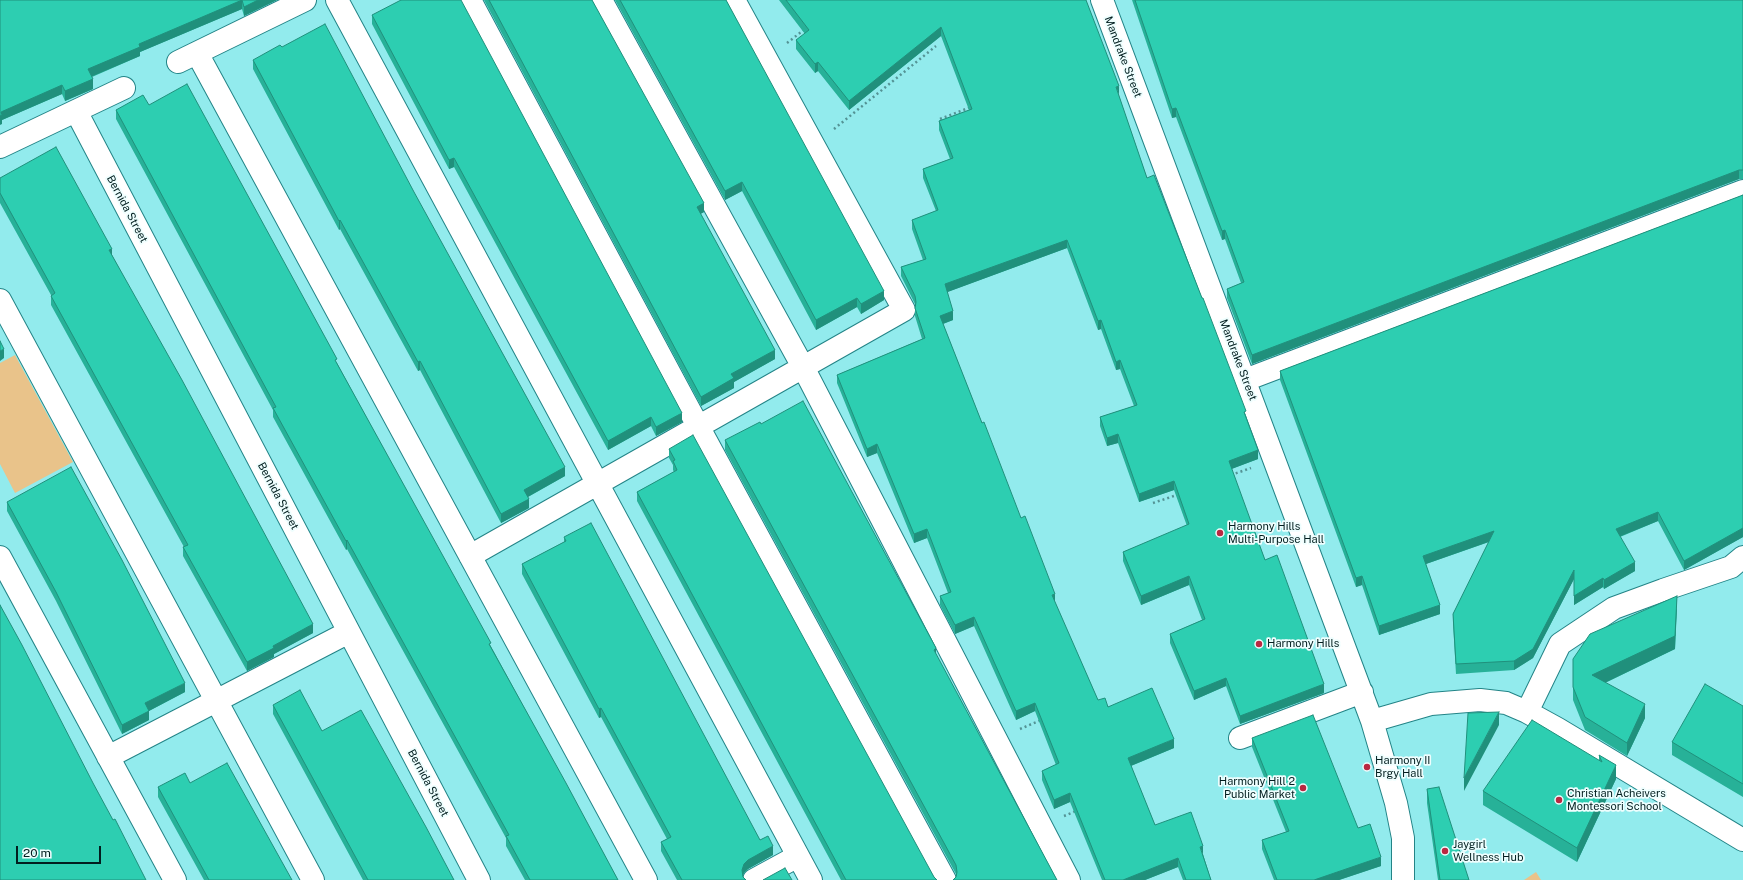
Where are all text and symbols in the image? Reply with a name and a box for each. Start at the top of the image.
street label: Mandrake Street [1101,15,1145,99]
street label: Bernida Street [104,173,150,245]
street label: Mandrake Street [1216,318,1260,402]
street label: Bernida Street [255,460,301,532]
place label: Harmony Hills Multi-Purpose Hall [1228,520,1324,546]
marker: Harmony Hills Multi-Purpose Hall [1215,528,1225,538]
place label: Harmony Hills [1267,637,1339,651]
marker: Harmony Hills [1254,639,1264,649]
street label: Bernida Street [405,747,451,819]
place label: Harmony II Brgy Hall [1375,754,1430,780]
marker: Harmony II Brgy Hall [1362,762,1372,772]
place label: Harmony Hill 2 Public Market [1219,775,1295,801]
marker: Harmony Hill 2 Public Market [1298,783,1308,793]
place label: Christian Acheivers Montessori School [1567,787,1666,813]
marker: Christian Acheivers Montessori School [1554,795,1564,805]
scale bar [18,838,103,864]
place label: Jaygirl Wellness Hub [1453,838,1523,864]
text: 20 m [23,846,51,860]
marker: Jaygirl Wellness Hub [1440,846,1450,856]

